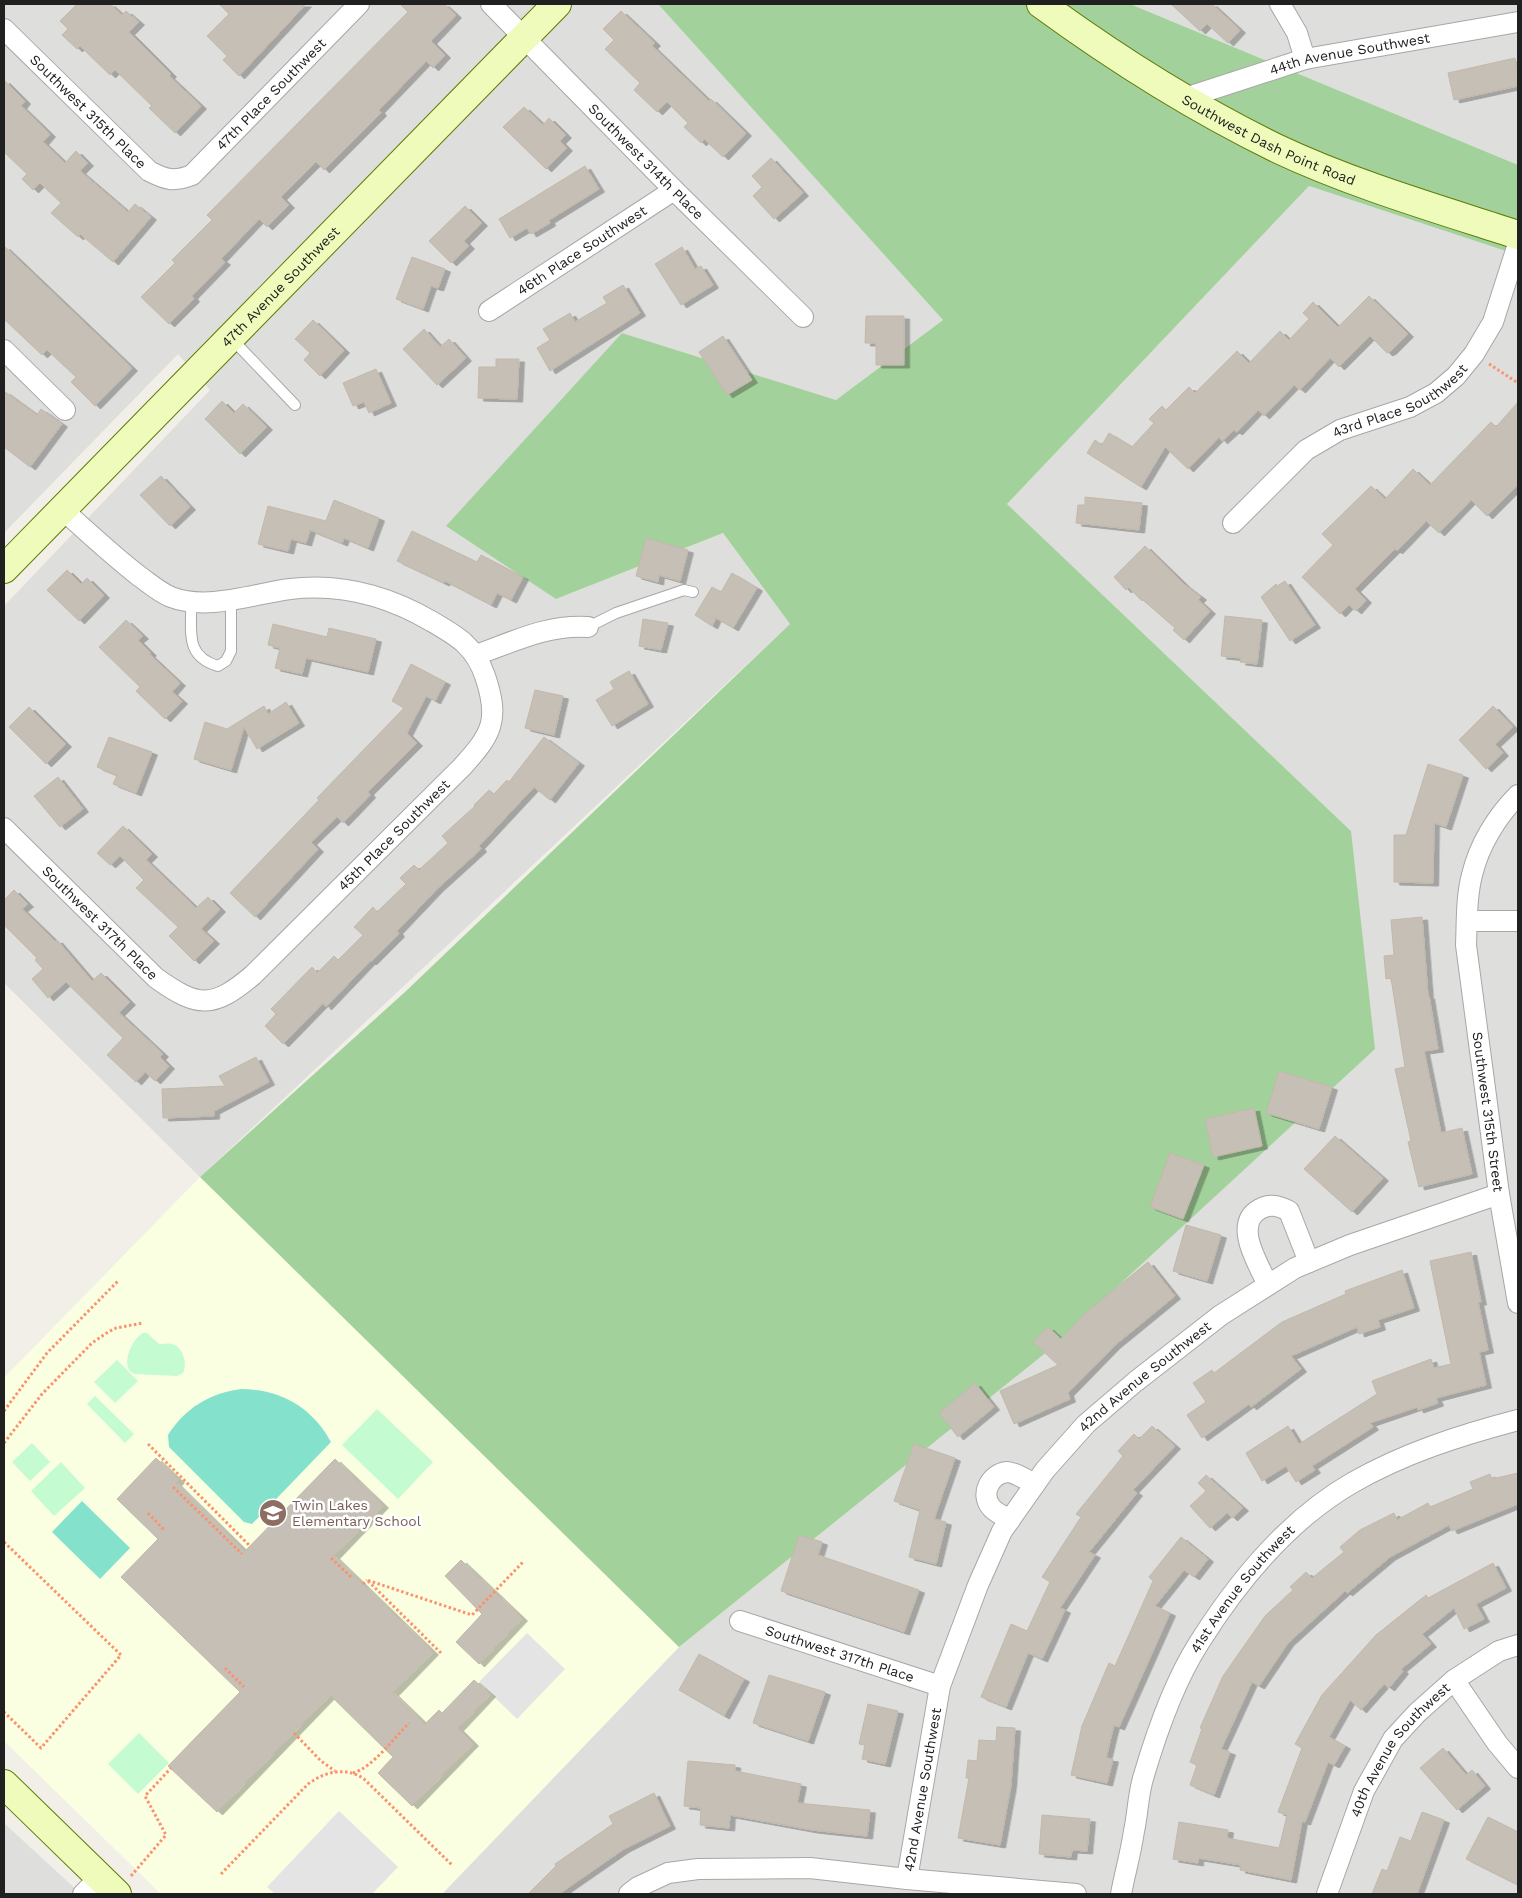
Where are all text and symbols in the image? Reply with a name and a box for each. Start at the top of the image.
street label: 44th Avenue Southwest [1267,29,1431,78]
street label: 47th Place Southwest [213,35,329,153]
street label: Southwest 315th Place [27,51,150,172]
street label: Southwest Dash Point Road [1179,91,1358,188]
street label: Southwest 314th Place [585,100,707,223]
street label: 46th Place Southwest [514,202,650,298]
street label: 47th Avenue Southwest [218,223,343,350]
street label: 43rd Place Southwest [1329,361,1471,441]
street label: 45th Place Southwest [334,776,453,894]
street label: Southwest 317th Place [39,862,161,983]
street label: Southwest 315th Street [1470,1031,1507,1193]
street label: 42nd Avenue Southwest [1075,1318,1214,1435]
place label: Twin Lakes Elementary School [292,1497,422,1529]
school or university icon: Twin Lakes Elementary School [258,1498,288,1528]
street label: 41st Avenue Southwest [1187,1522,1298,1656]
street label: Southwest 317th Place [763,1622,916,1685]
street label: 40th Avenue Southwest [1347,1679,1453,1819]
street label: 42nd Avenue Southwest [900,1706,944,1873]

